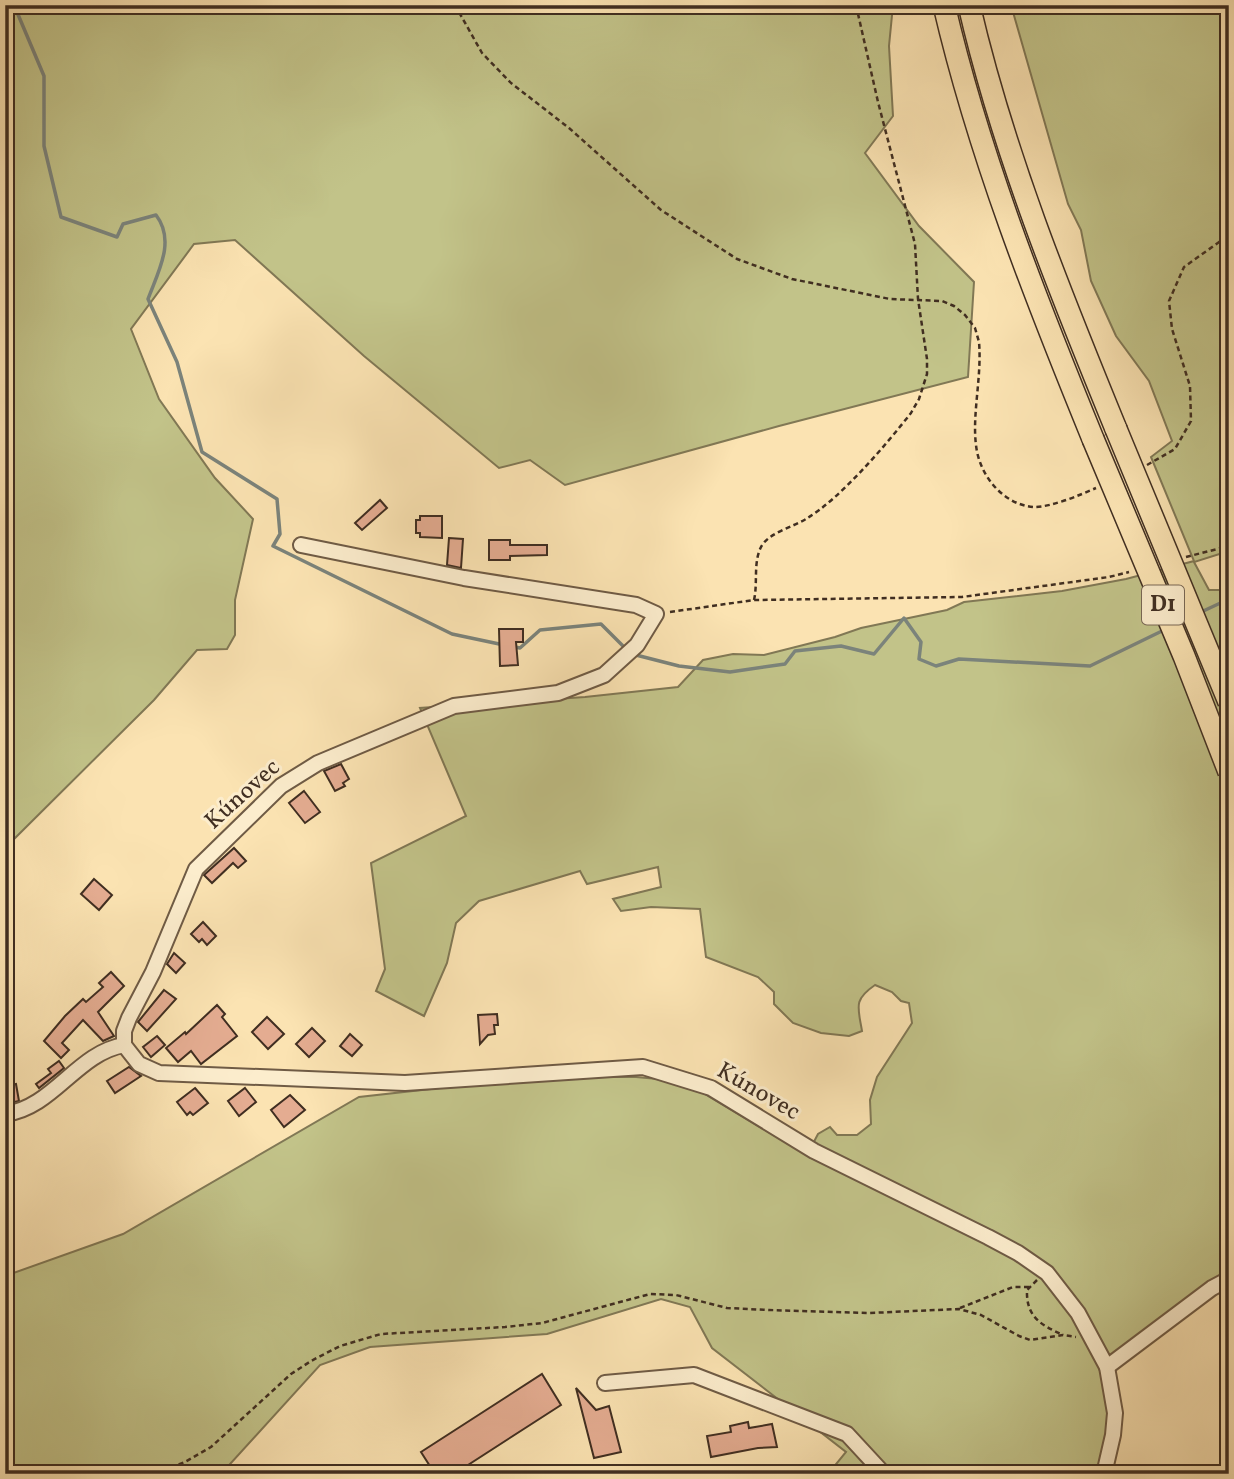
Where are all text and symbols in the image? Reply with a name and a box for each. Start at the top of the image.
road number: D1 [1142,586,1184,624]
street label: Kúnovec [198,752,288,838]
street label: Kúnovec [710,1054,806,1130]

